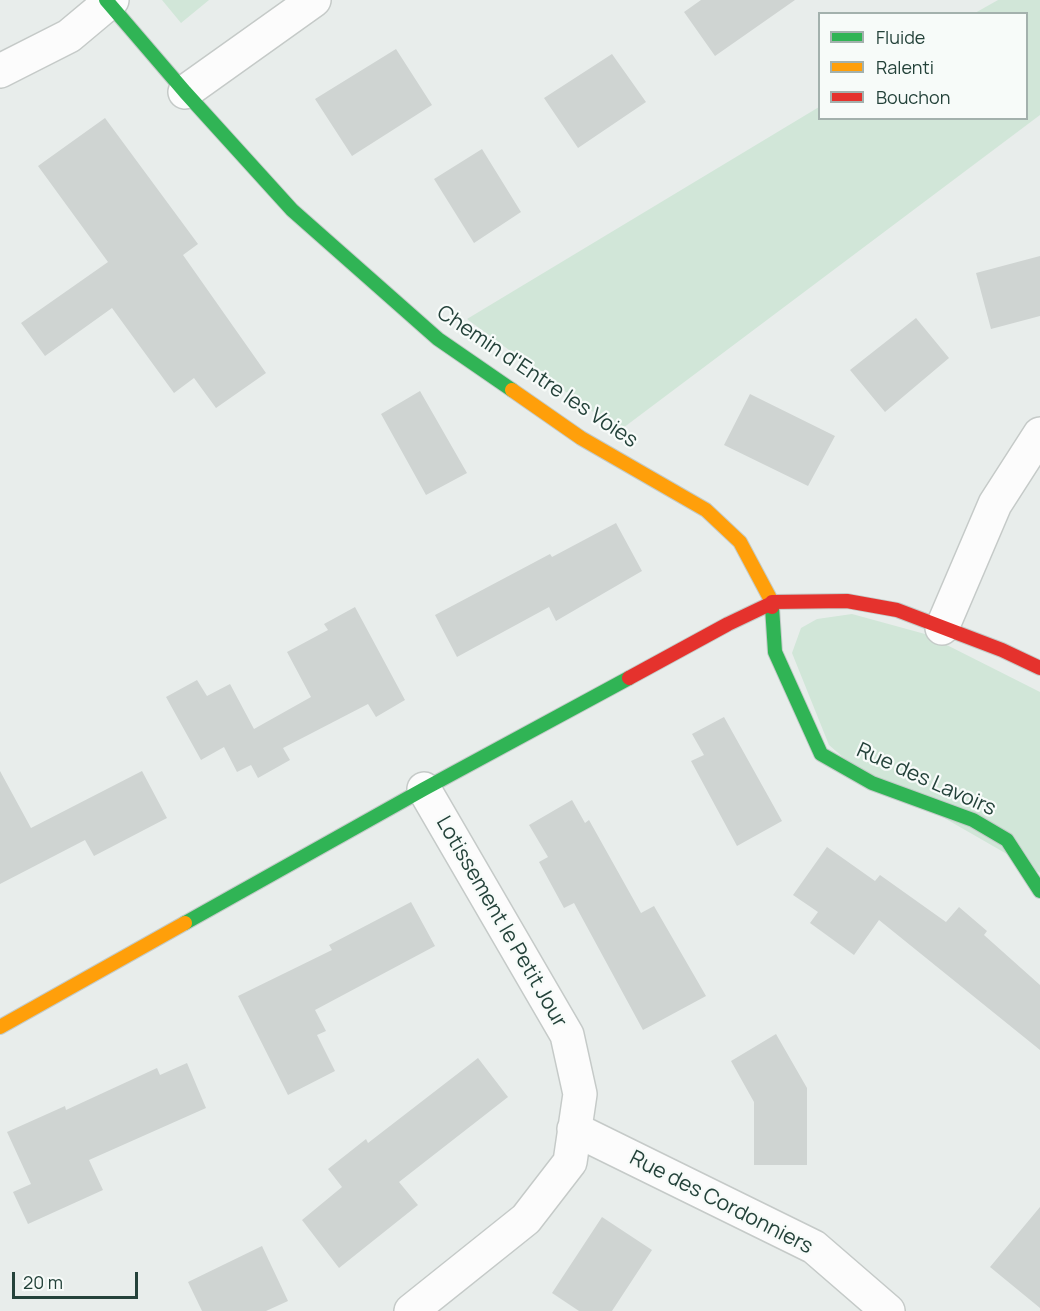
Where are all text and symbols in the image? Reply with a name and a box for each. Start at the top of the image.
legend [818,12,1028,120]
text: Fluide [876,25,925,49]
text: Ralenti [876,55,934,79]
text: Bouchon [876,85,950,109]
street label: Chemin d'Entre les Voies [432,300,642,454]
street label: Rue des Lavoirs [852,738,1000,822]
street label: Lotissement le Petit Jour [430,812,572,1032]
street label: Rue des Cordonniers [625,1146,817,1260]
scale bar [15,1260,141,1298]
text: 20 m [23,1270,63,1294]

